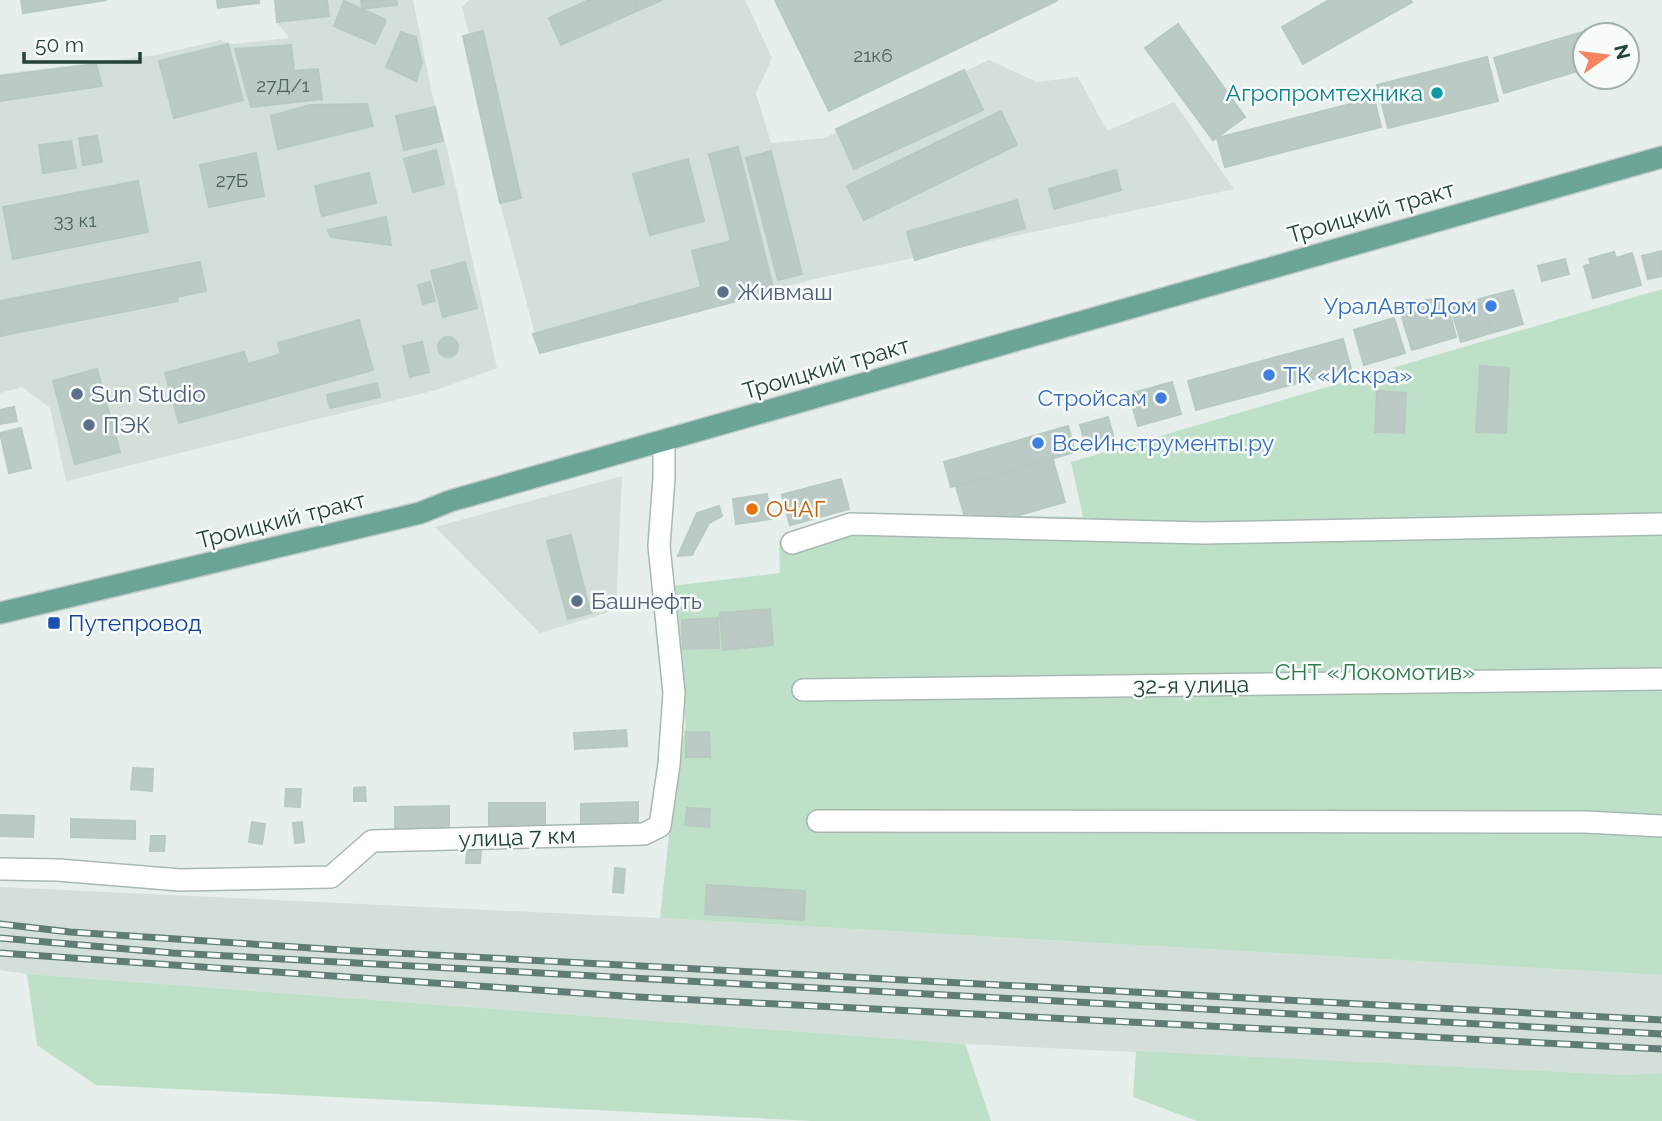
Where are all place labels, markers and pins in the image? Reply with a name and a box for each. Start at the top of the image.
place label: Агропромтехника [1226,79,1423,106]
marker: Агропромтехника [1429,85,1445,101]
place label: Живмаш [737,278,833,305]
marker: Живмаш [715,284,731,300]
place label: УралАвтоДом [1324,292,1477,319]
marker: УралАвтоДом [1483,298,1499,314]
place label: ТК «Искра» [1283,361,1412,388]
marker: ТК «Искра» [1261,367,1277,383]
place label: Sun Studio [91,380,206,407]
place label: Стройсам [1037,384,1147,411]
marker: Sun Studio [69,386,85,402]
marker: Стройсам [1153,390,1169,406]
place label: ПЭК [103,411,150,438]
marker: ПЭК [81,417,97,433]
place label: ВсеИнструменты.ру [1052,429,1274,456]
marker: ВсеИнструменты.ру [1030,435,1046,451]
place label: ОЧАГ [766,495,826,522]
marker: ОЧАГ [744,501,760,517]
place label: Башнефть [591,587,702,614]
marker: Башнефть [569,593,585,609]
place label: Путепровод [68,609,202,636]
marker: Путепровод [46,615,62,631]

